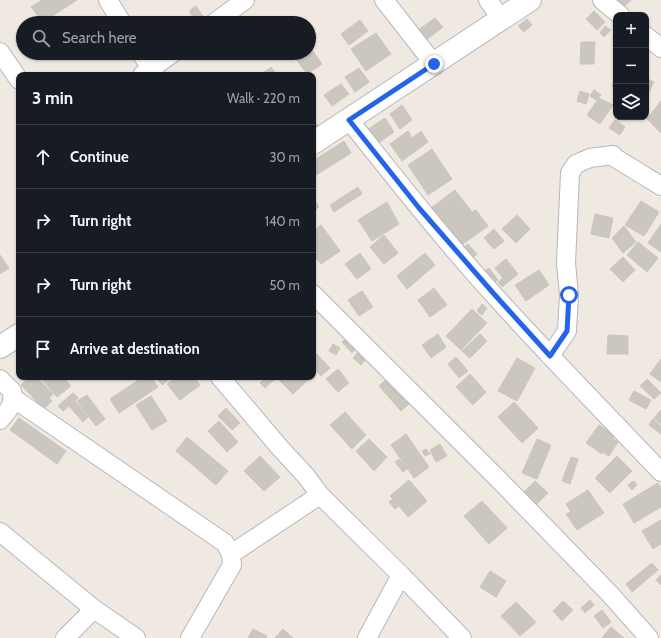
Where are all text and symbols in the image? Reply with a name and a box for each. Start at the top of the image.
map controls [613,12,649,120]
button: + [613,12,649,48]
search box [16,16,316,60]
icon: search [30,27,52,49]
text: Search here [62,29,137,47]
button: − [613,48,649,84]
route end [425,55,443,73]
button: layers [613,84,649,120]
text: 3 min [32,88,73,108]
text: Walk · 220 m [227,90,300,106]
icon: ahead [32,146,54,168]
text: Continue [70,148,129,166]
text: 30 m [270,149,300,165]
icon: right [32,210,54,232]
text: Turn right [70,212,131,230]
text: 140 m [265,213,300,229]
icon: right [32,274,54,296]
text: Turn right [70,276,131,294]
text: 50 m [270,277,300,293]
route start [560,286,578,304]
icon: arrive [32,338,54,360]
text: Arrive at destination [70,340,200,358]

